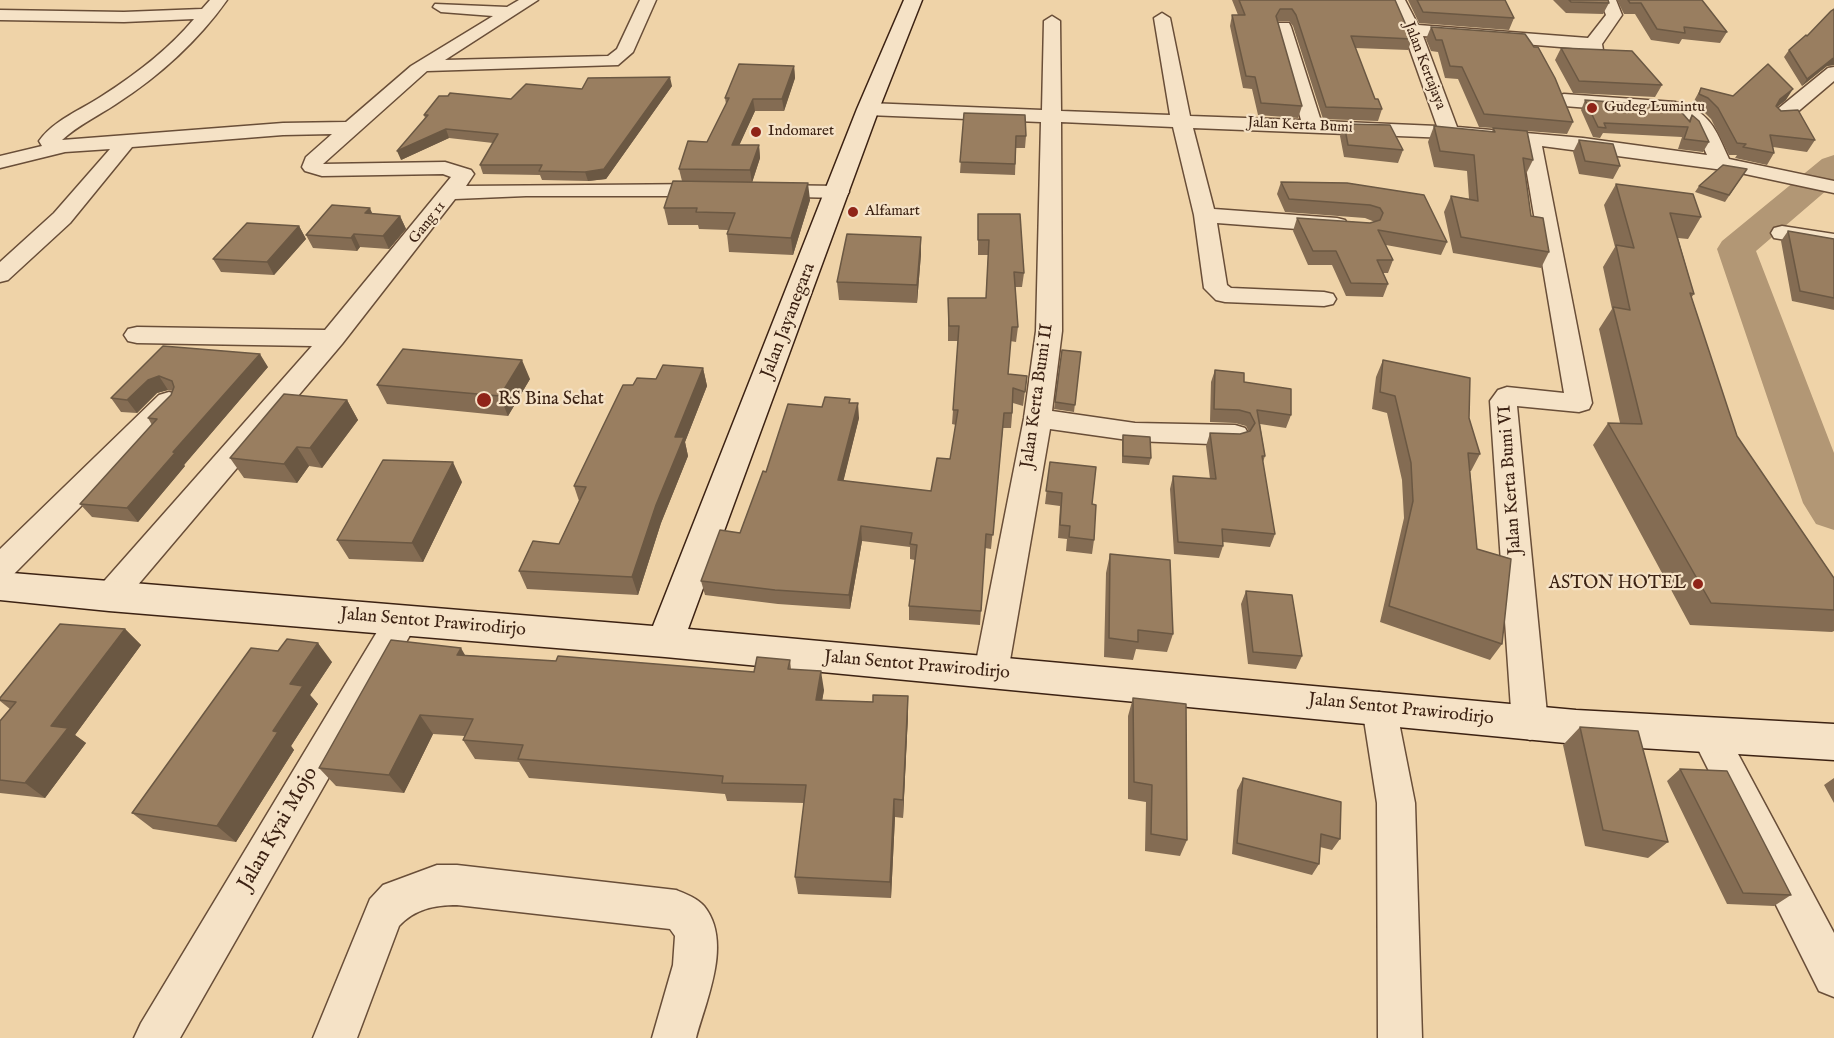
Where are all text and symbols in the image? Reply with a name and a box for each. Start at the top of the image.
street label: Jalan Kertajaya [1399,20,1449,112]
place label: Gudeg Lumintu [1604,99,1705,117]
marker: Gudeg Lumintu [1585,101,1599,115]
street label: Jalan Kerta Bumi [1247,114,1353,138]
place label: Indomaret [768,123,834,141]
marker: Indomaret [749,125,763,139]
street label: Gang 11 [406,198,450,248]
place label: Alfamart [865,203,920,221]
marker: Alfamart [846,205,860,219]
street label: Jalan Jayanegara [757,260,821,382]
street label: Jalan Kerta Bumi II [1017,322,1059,470]
place label: RS Bina Sehat [498,389,604,411]
marker: RS Bina Sehat [475,391,493,409]
street label: Jalan Kerta Bumi VI [1495,404,1527,556]
place label: ASTON HOTEL [1549,573,1686,595]
marker: ASTON HOTEL [1691,577,1705,591]
street label: Jalan Sentot Prawirodirjo [339,604,527,642]
street label: Jalan Sentot Prawirodirjo [823,647,1011,685]
street label: Jalan Sentot Prawirodirjo [1307,690,1495,730]
street label: Jalan Kyai Mojo [234,763,324,895]

